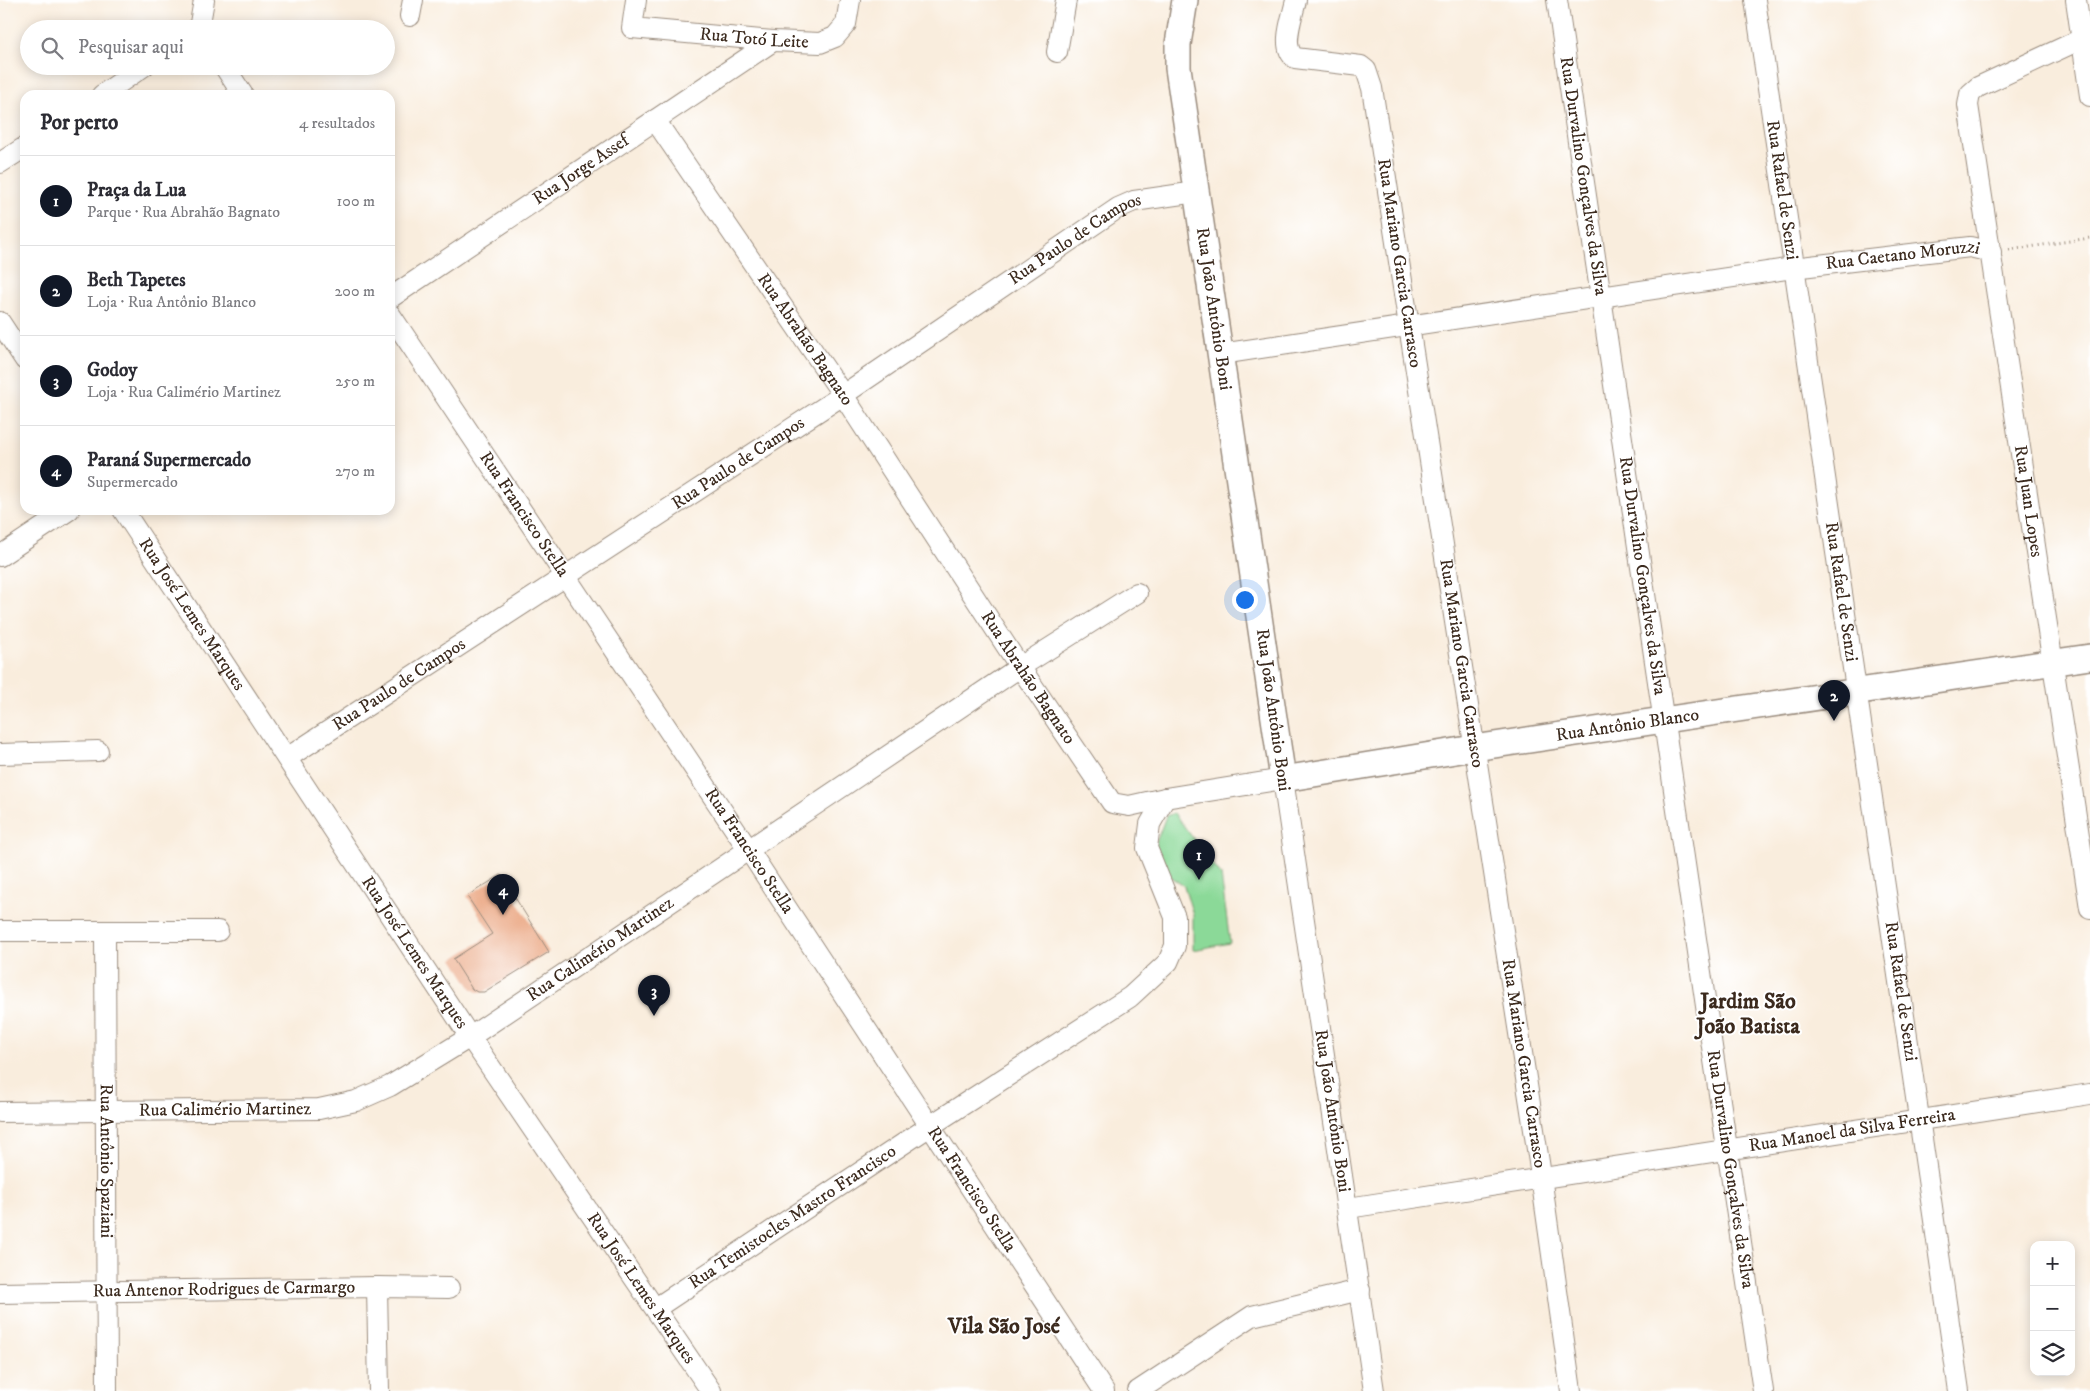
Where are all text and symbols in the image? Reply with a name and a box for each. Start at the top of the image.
search box [20,20,395,75]
street label: Rua Totó Leite [699,23,809,54]
icon: search [38,34,66,62]
text: Pesquisar aqui [78,36,184,59]
street label: Rua Durvalino Gonçalves da Silva [1555,55,1612,297]
text: Por perto [40,110,118,136]
text: 4 resultados [299,113,375,133]
street label: Rua Rafael de Senzi [1761,119,1803,261]
street label: Rua Jorge Assef [529,128,636,210]
street label: Rua Mariano Garcia Carrasco [1372,157,1426,369]
text: Praça da Lua [87,179,186,202]
street label: Rua Paulo de Campos [1005,189,1143,290]
text: 1 [53,191,59,211]
text: 100 m [337,191,375,211]
text: Parque · Rua Abrahão Bagnato [87,202,280,222]
street label: Rua João Antônio Boni [1191,226,1236,392]
street label: Rua Caetano Moruzzi [1824,236,1982,275]
text: Beth Tapetes [87,269,185,292]
street label: Rua Abrahão Bagnato [752,269,858,410]
text: 2 [52,281,60,301]
text: 200 m [334,281,375,301]
text: Loja · Rua Antônio Blanco [87,292,256,312]
text: Godoy [87,359,137,382]
text: 3 [53,371,59,391]
text: 250 m [335,371,375,391]
text: Loja · Rua Calimério Martinez [87,382,281,402]
street label: Rua Paulo de Campos [668,412,809,515]
street label: Rua Juan Lopes [2009,444,2048,559]
street label: Rua Francisco Stella [474,447,574,581]
text: Paraná Supermercado [87,449,251,472]
street label: Rua Durvalino Gonçalves da Silva [1614,455,1671,697]
text: 4 [51,461,61,481]
text: 270 m [335,461,375,481]
text: Supermercado [87,472,178,492]
street label: Rua Rafael de Senzi [1820,520,1862,663]
street label: Rua José Lemes Marques [134,534,250,695]
street label: Rua Mariano Garcia Carrasco [1434,557,1489,770]
your location [1232,587,1258,613]
street label: Rua Abrahão Bagnato [976,607,1080,749]
street label: Rua João Antônio Boni [1251,627,1295,793]
street label: Rua Paulo de Campos [329,633,470,736]
pin: 2 [1818,680,1850,721]
street label: Rua Antônio Blanco [1555,704,1701,747]
street label: Rua Francisco Stella [700,784,799,918]
pin: 1 [1183,839,1215,880]
street label: Rua José Lemes Marques [356,872,473,1033]
pin: 4 [487,874,519,915]
street label: Rua Calimério Martinez [523,892,678,1007]
street label: Rua Rafael de Senzi [1879,920,1922,1063]
street label: Rua Mariano Garcia Carrasco [1497,957,1551,1170]
pin: 3 [638,975,670,1016]
district label: Jardim São João Batista [1693,988,1800,1040]
street label: Rua João Antônio Boni [1309,1028,1355,1194]
street label: Rua Durvalino Gonçalves da Silva [1702,1048,1759,1290]
street label: Rua Antônio Spaziani [95,1084,117,1238]
street label: Rua Calimério Martinez [139,1098,312,1122]
street label: Rua Manoel da Silva Ferreira [1747,1104,1957,1157]
street label: Rua Francisco Stella [922,1122,1021,1257]
street label: Rua Temistocles Mastro Francisco [685,1140,901,1294]
street label: Rua José Lemes Marques [582,1208,700,1368]
map controls [2030,1241,2075,1376]
button: + [2030,1241,2075,1286]
street label: Rua Antenor Rodrigues de Carmargo [92,1276,356,1303]
button: − [2030,1286,2075,1331]
district label: Vila São José [947,1313,1061,1340]
button: layers [2030,1331,2075,1376]

